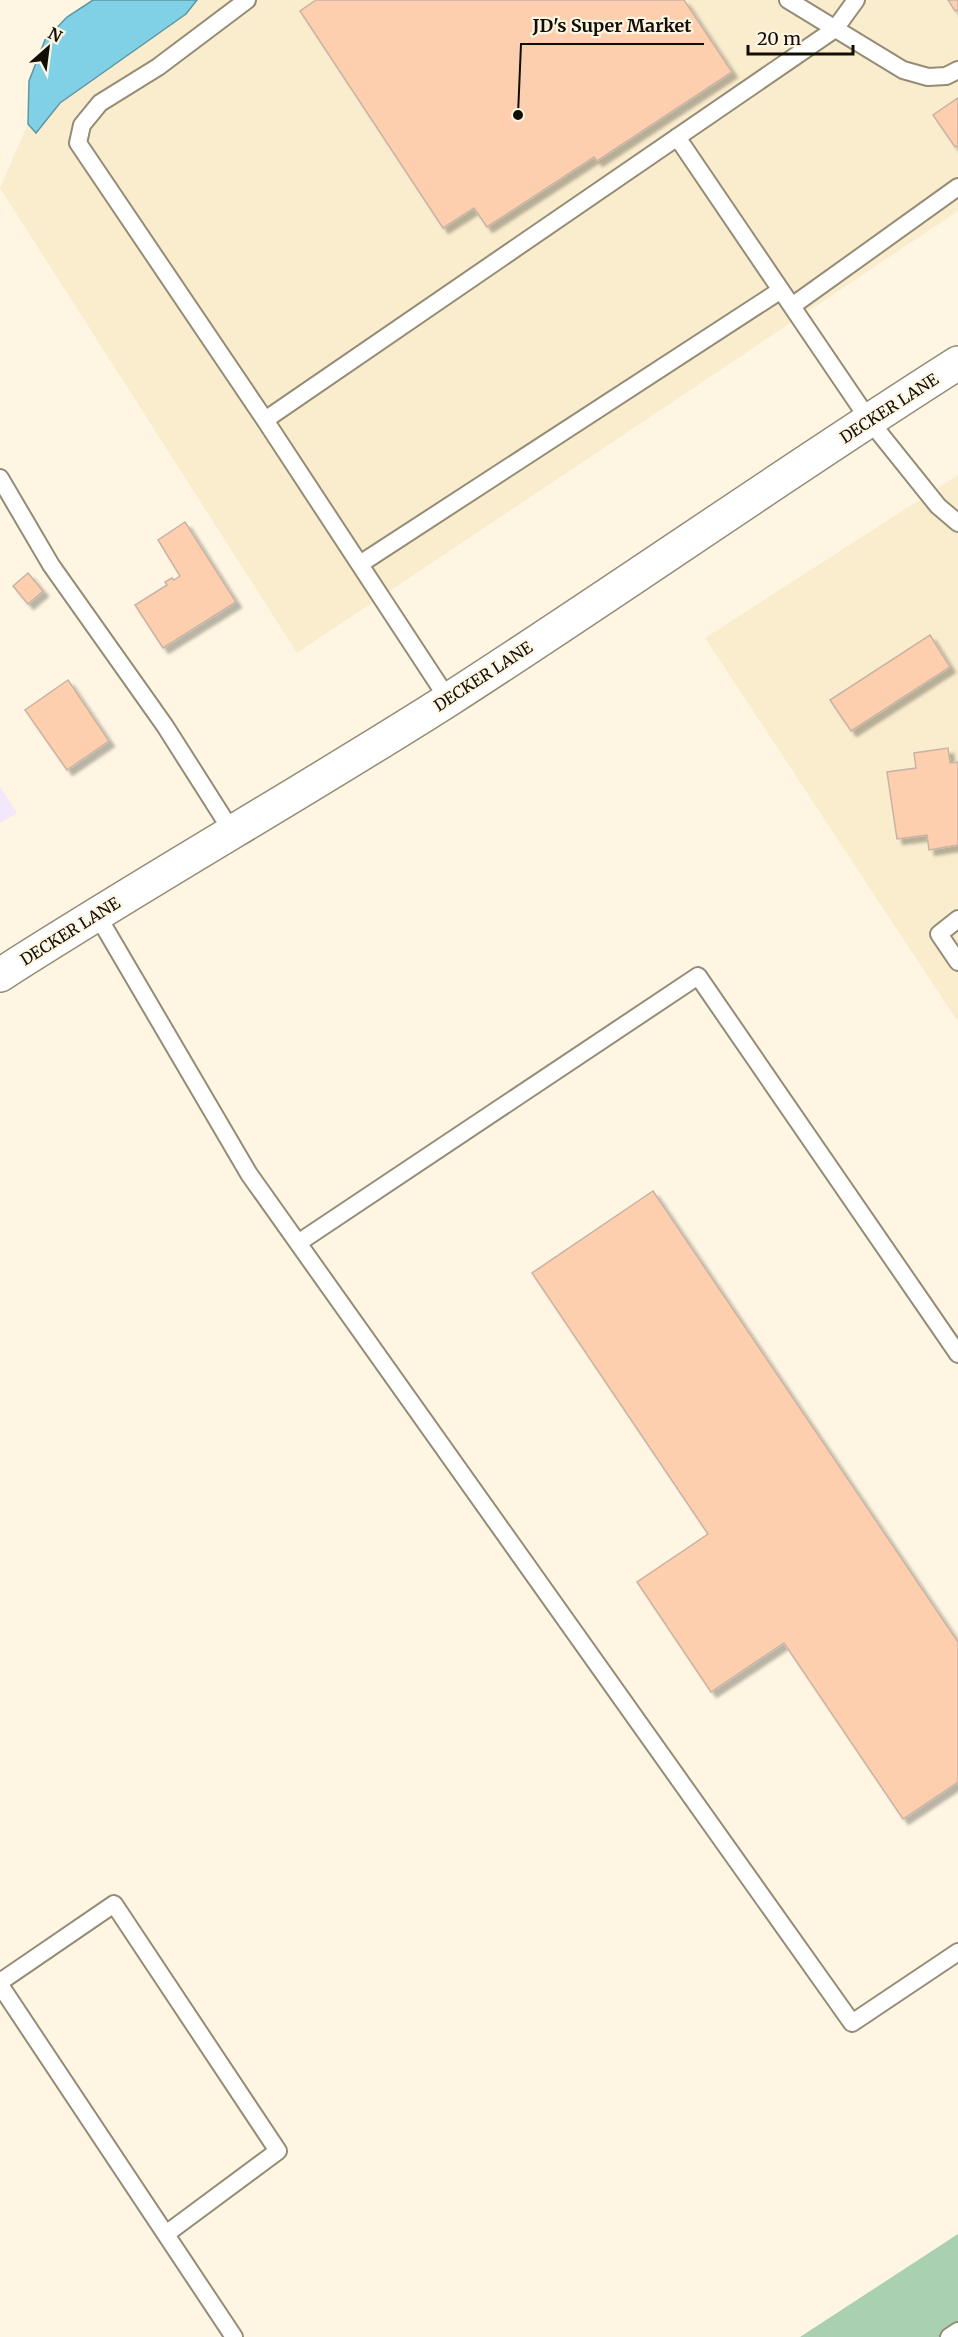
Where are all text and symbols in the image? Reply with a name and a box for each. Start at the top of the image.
callout: JD's Super Market [521,8,704,44]
text: JD's Super Market [531,14,692,37]
north arrow [18,18,78,78]
scale bar [748,18,853,56]
text: N [45,23,66,47]
text: 20 m [757,27,801,50]
street label: DECKER LANE [836,368,943,447]
street label: DECKER LANE [430,636,537,715]
street label: DECKER LANE [17,892,124,970]

